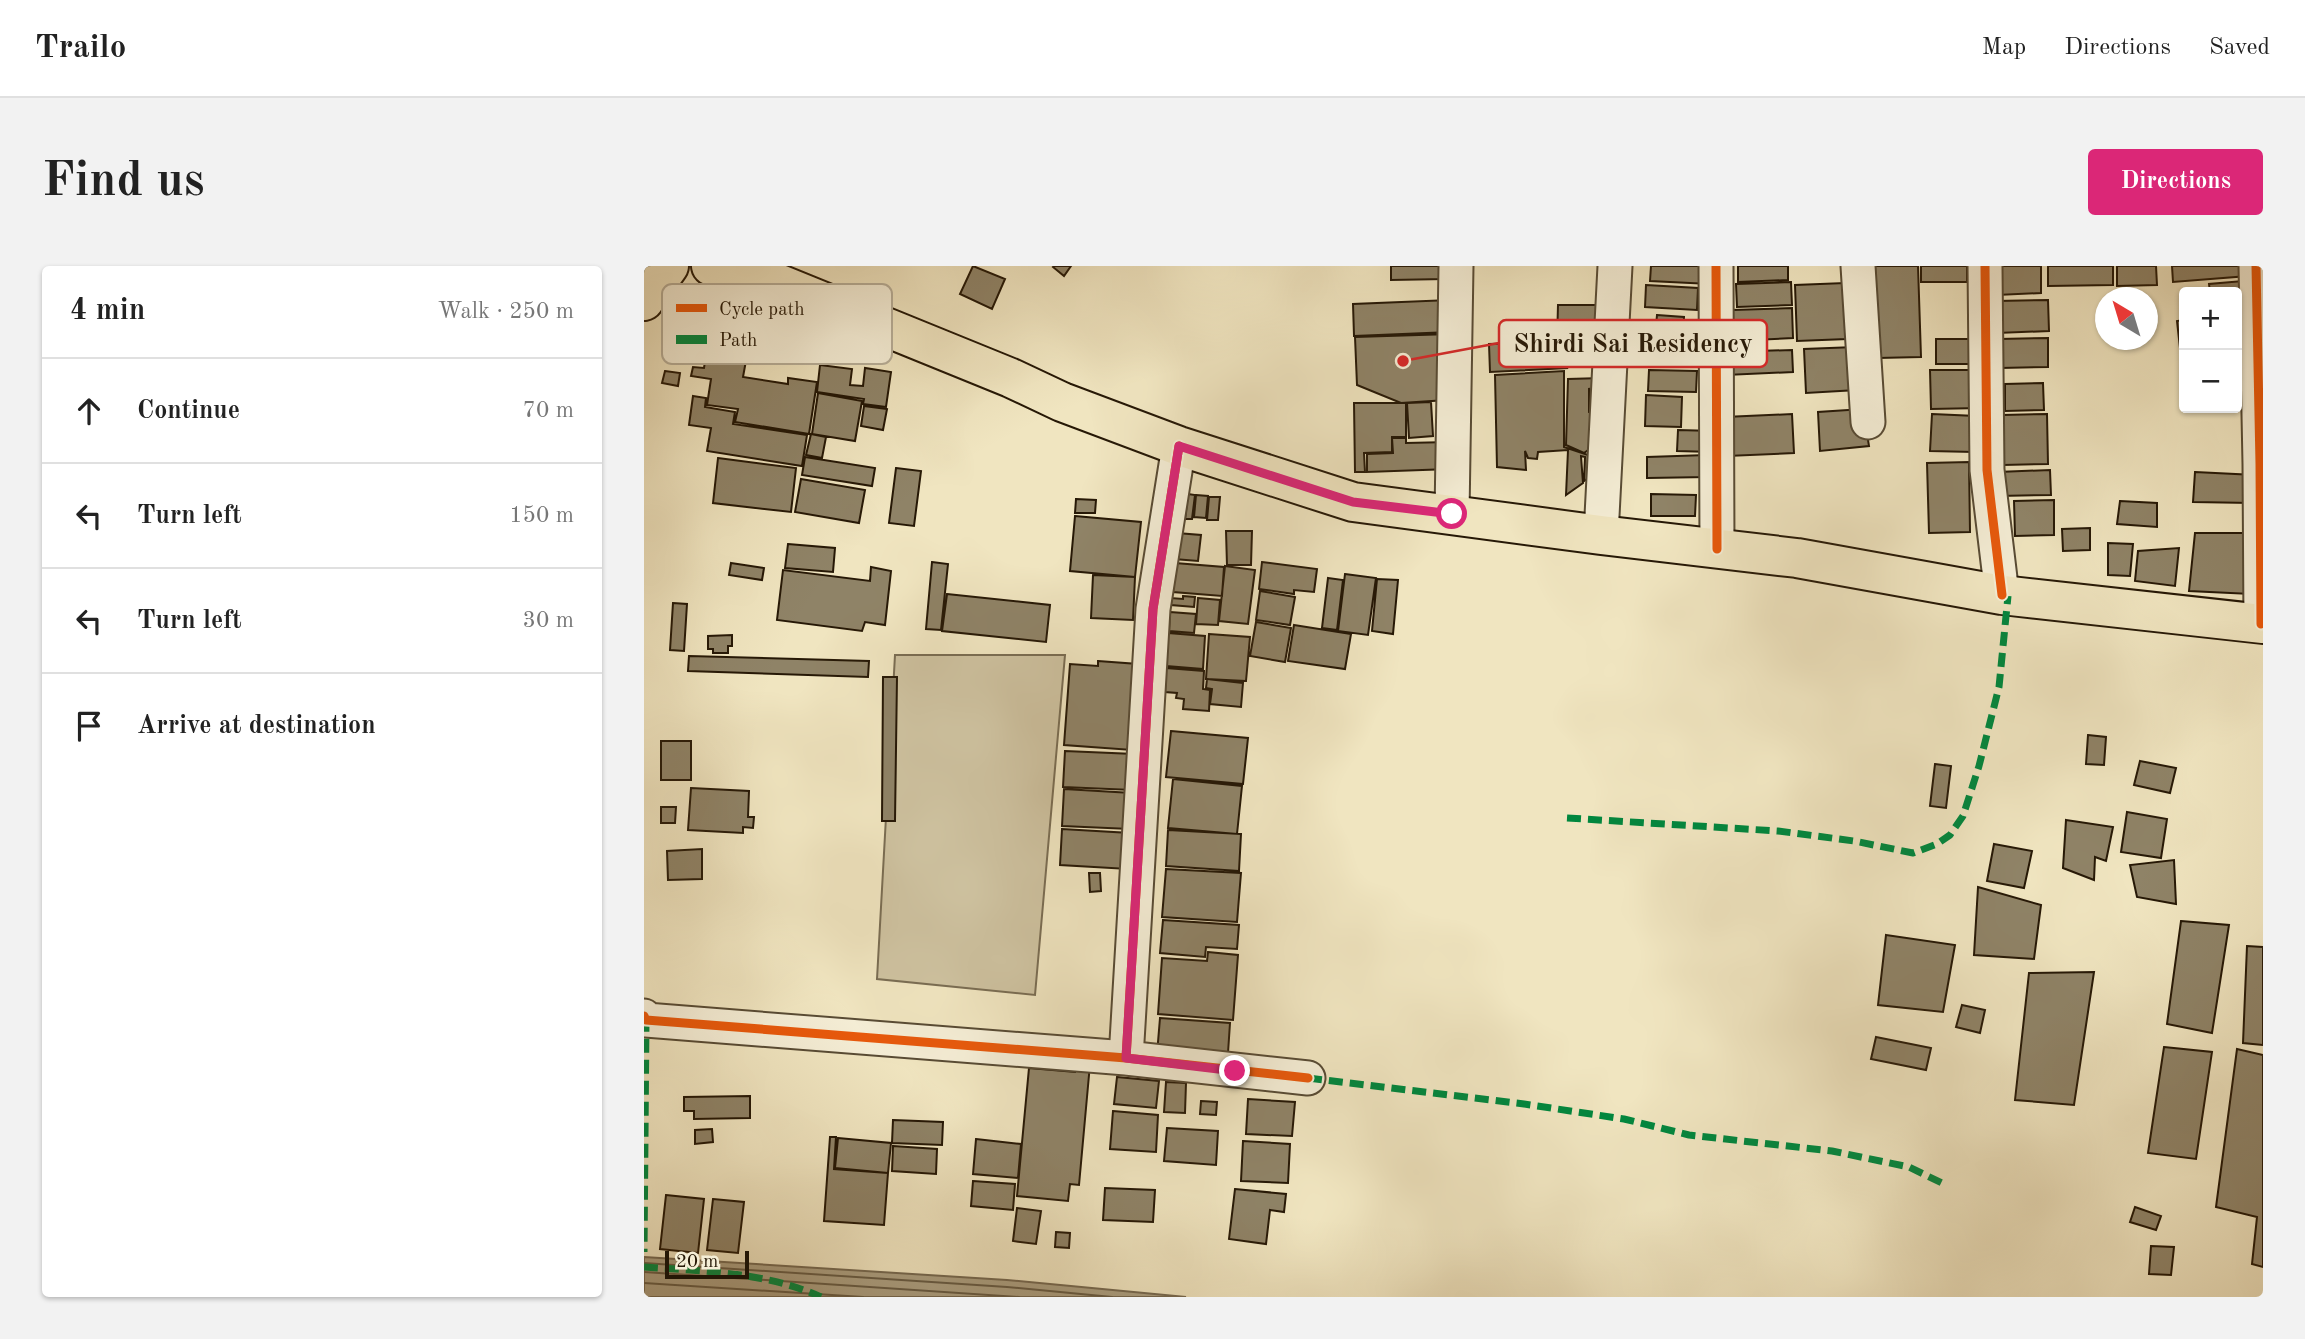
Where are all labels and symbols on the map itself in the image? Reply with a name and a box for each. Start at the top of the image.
legend [662,284,892,364]
north arrow [2095,287,2158,350]
text: Cycle path [719,301,805,320]
callout: Shirdi Sai Residency [1499,320,1767,367]
text: Path [719,332,757,351]
text: Shirdi Sai Residency [1513,332,1753,358]
route start [1436,498,1467,529]
route end [1219,1055,1250,1086]
scale bar [665,1248,749,1280]

